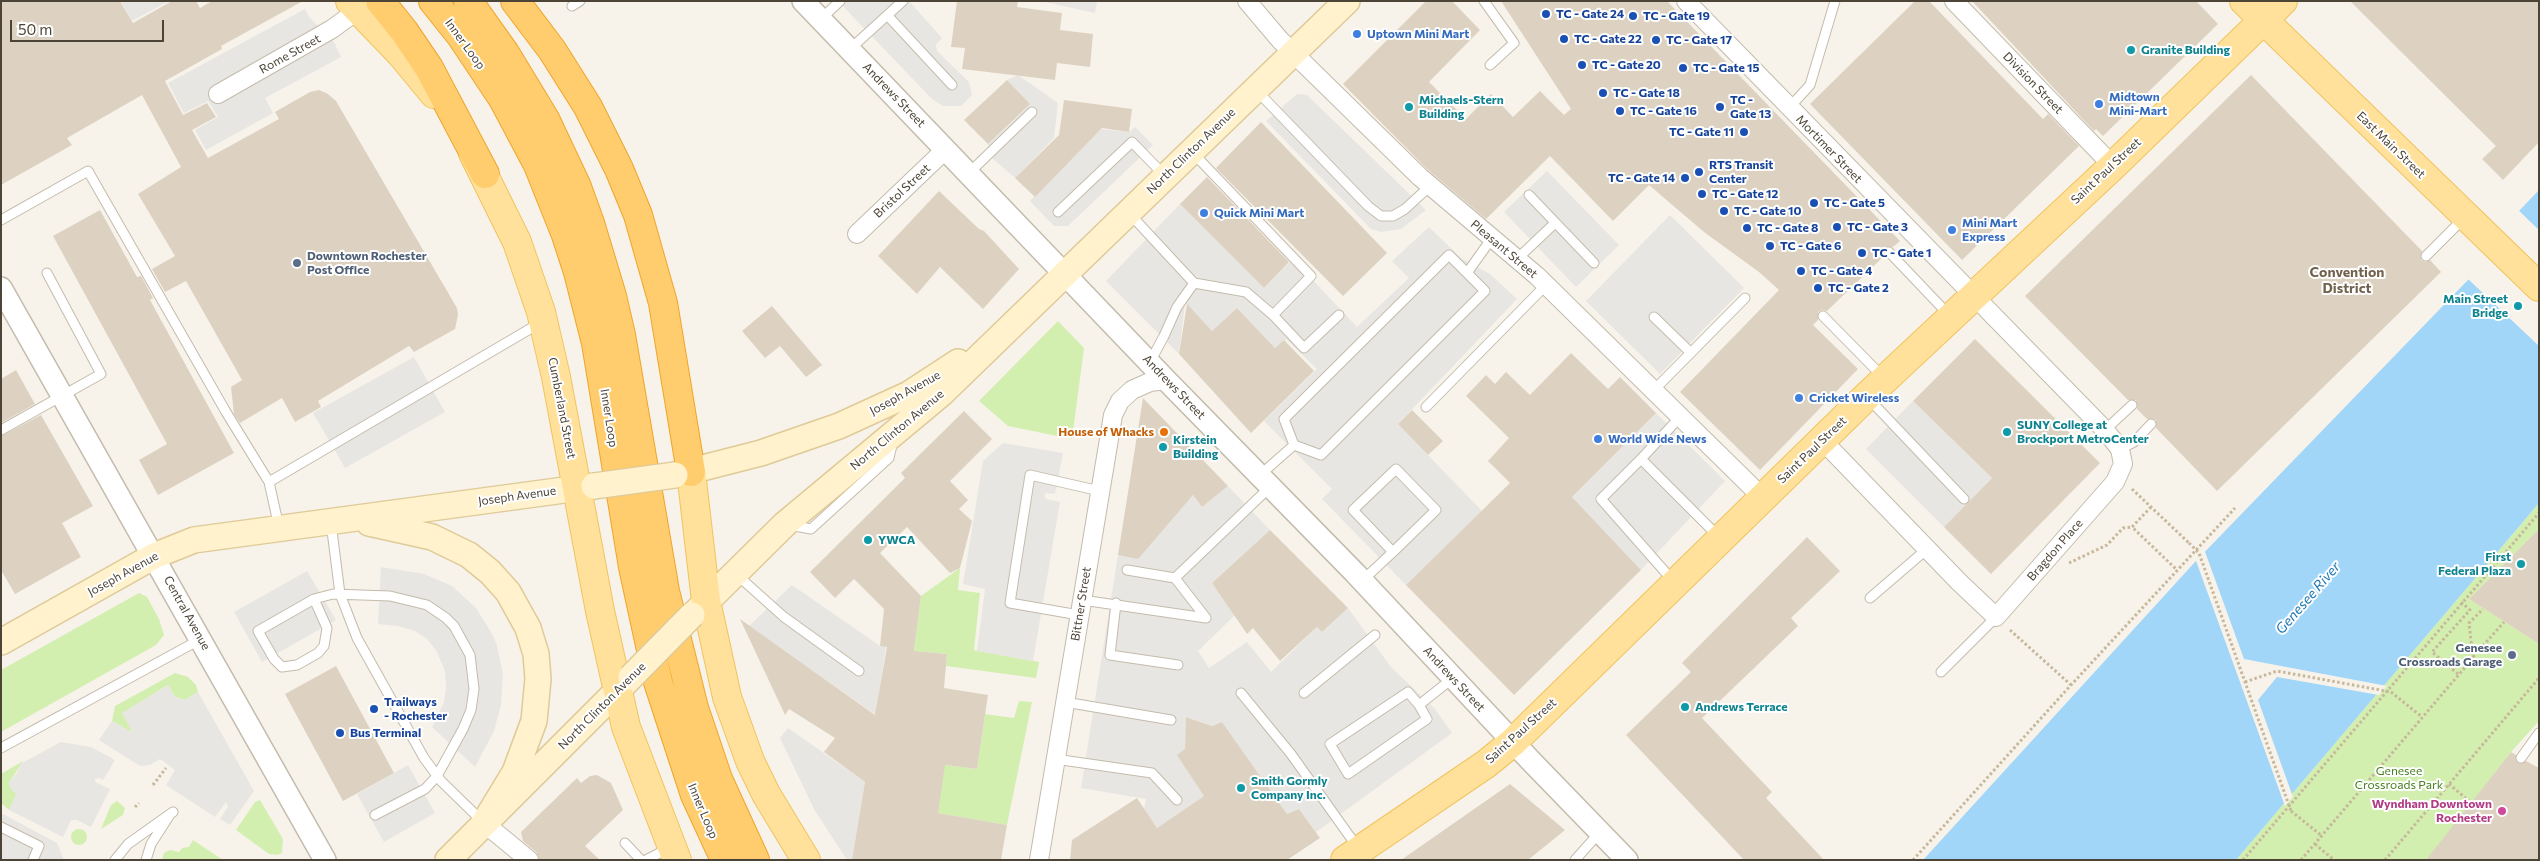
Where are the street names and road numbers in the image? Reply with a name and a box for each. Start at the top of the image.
street label: Inner Loop [442,16,488,72]
street label: Rome Street [257,31,323,77]
street label: Division Street [2000,49,2066,117]
street label: Andrews Street [860,60,928,130]
street label: North Clinton Avenue [1144,105,1238,197]
street label: East Main Street [2354,109,2428,181]
street label: Mortimer Street [1793,112,1865,186]
street label: Saint Paul Street [2068,135,2144,207]
street label: Bristol Street [871,161,933,221]
street label: Pleasant Street [1468,217,1540,281]
street label: Andrews Street [1140,352,1208,422]
street label: Cumberland Street [545,356,579,460]
street label: Joseph Avenue [867,368,943,418]
street label: North Clinton Avenue [847,387,947,473]
street label: Inner Loop [597,388,621,448]
street label: Saint Paul Street [1775,413,1849,487]
street label: Joseph Avenue [477,483,557,509]
street label: Bragdon Place [2024,516,2086,584]
street label: Joseph Avenue [85,549,161,599]
street label: Bittner Street [1068,566,1094,642]
street label: Central Avenue [161,573,213,653]
street label: Andrews Street [1420,643,1488,715]
street label: North Clinton Avenue [555,659,649,753]
street label: Saint Paul Street [1483,695,1559,767]
street label: Inner Loop [685,781,721,841]

